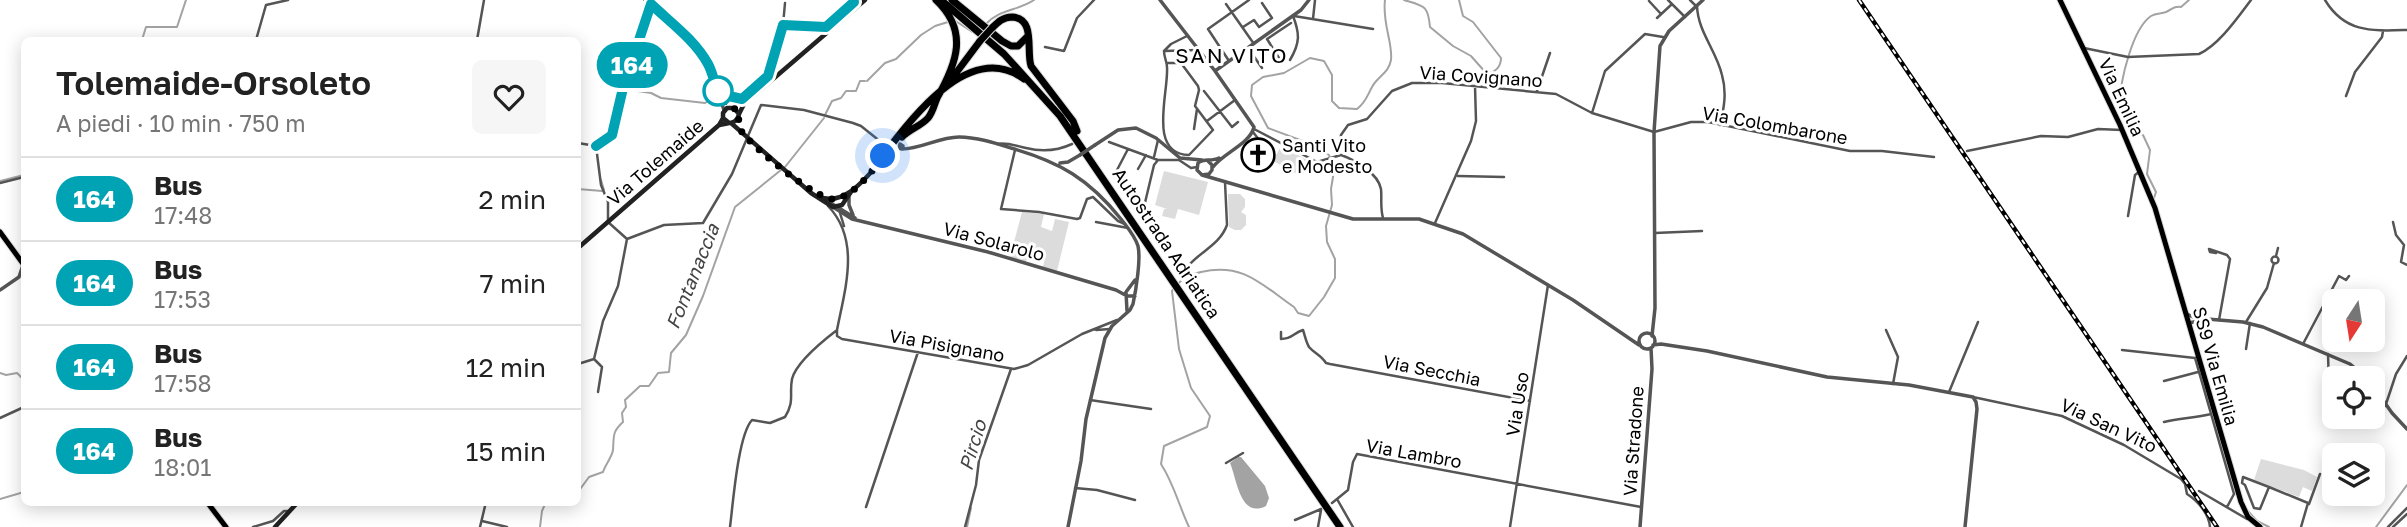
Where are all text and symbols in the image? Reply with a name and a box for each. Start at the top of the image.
line badge: 164 [592,42,672,88]
district label: SAN VITO [1175,42,1289,68]
text: 164 [611,50,653,79]
street label: Via Emilia [2094,54,2150,140]
button: heart [472,60,546,134]
street label: Via Covignano [1419,61,1543,91]
text: Tolemaide-Orsoleto [56,63,371,102]
unlabelled marker [703,76,733,106]
street label: Via Colombarone [1701,101,1849,149]
text: A piedi · 10 min · 750 m [56,109,306,137]
street label: Via Tolemaide [602,114,708,210]
place label: Santi Vito e Modesto [1282,134,1372,177]
church icon: Santi Vito e Modesto [1239,136,1277,174]
your location [865,138,900,173]
street label: Autostrada Adriatica [1108,164,1226,322]
text: Bus [154,170,202,201]
text: 164 [73,184,116,213]
text: 2 min [478,184,546,215]
text: 17:48 [154,201,212,229]
street label: Via Solarolo [941,217,1047,265]
water label: Fontanaccia [660,219,724,332]
text: Bus [154,254,202,285]
text: 164 [73,268,116,297]
text: 7 min [480,268,546,299]
text: 17:53 [154,285,211,313]
north arrow [2322,289,2385,352]
map controls [2322,289,2385,506]
street label: SS9 Via Emilia [2189,304,2243,428]
street label: Via Pisignano [888,324,1006,366]
text: Bus [154,338,202,369]
street label: Via Secchia [1381,350,1483,390]
text: 164 [73,352,116,381]
text: 12 min [466,352,546,383]
button: locate [2322,366,2385,429]
text: 17:58 [154,369,212,397]
street label: Via Uso [1501,370,1533,438]
street label: Via Stradone [1618,385,1648,497]
street label: Via San Vito [2057,393,2161,457]
water label: Pircio [953,415,991,473]
text: Bus [154,422,202,453]
street label: Via Lambro [1364,434,1464,472]
text: 164 [73,436,116,465]
text: 15 min [466,436,546,467]
button: layers [2322,443,2385,506]
text: 18:01 [154,453,212,481]

